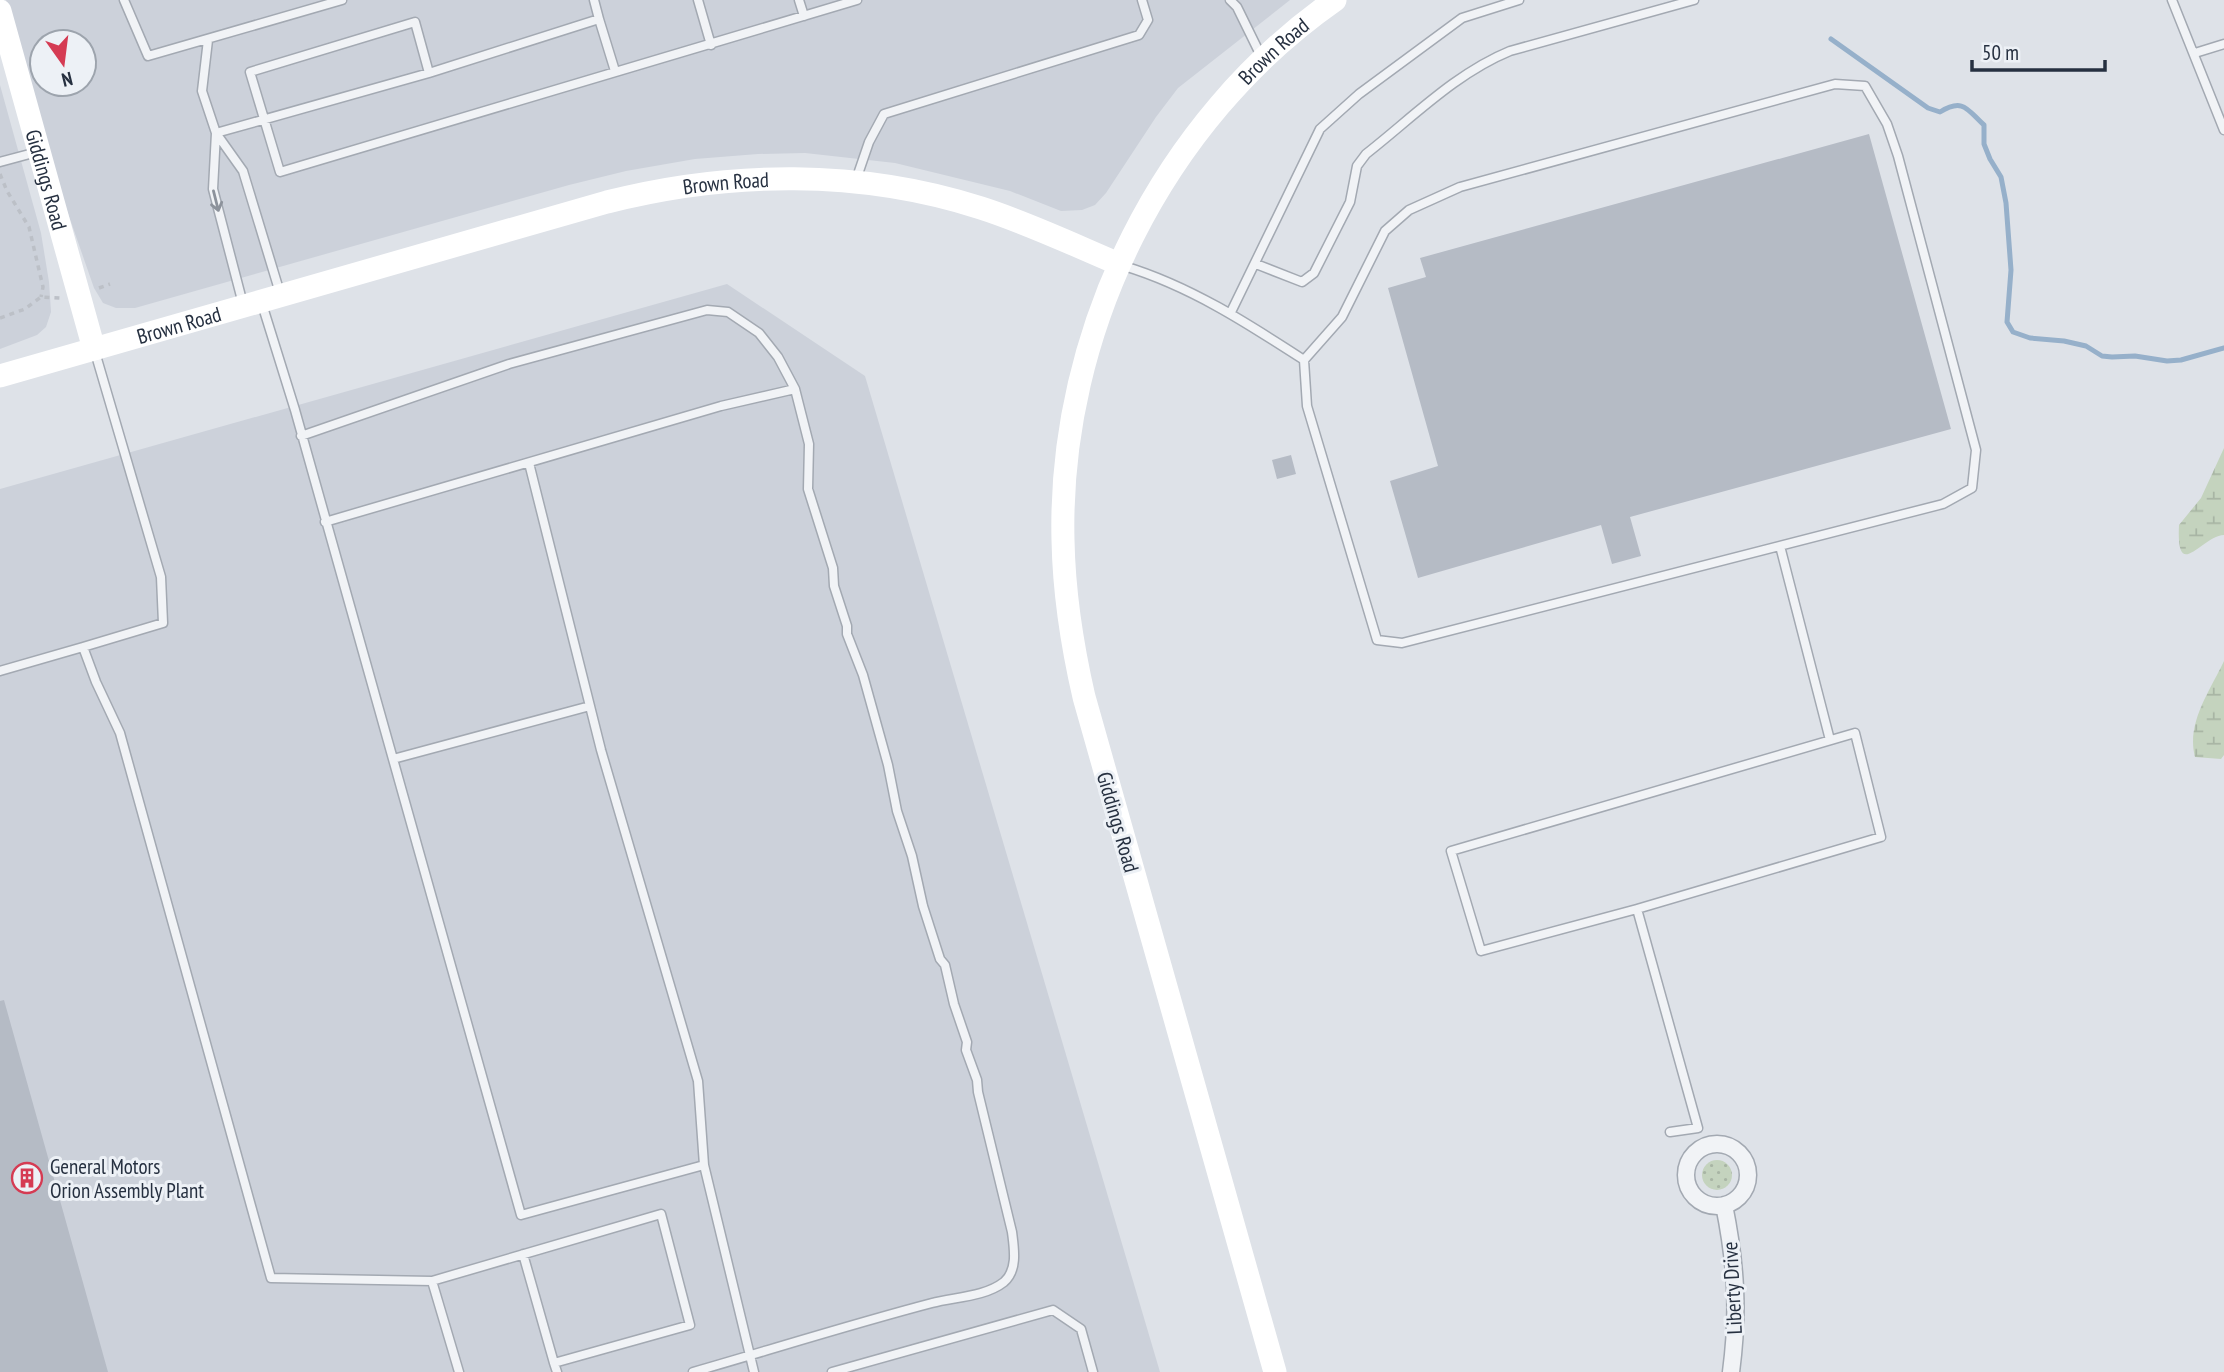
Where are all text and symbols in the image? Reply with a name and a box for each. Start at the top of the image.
street label: Brown Road [1232,11,1314,90]
north arrow [28,28,98,98]
scale bar [1972,28,2105,72]
text: 50 m [1982,39,2019,66]
text: N [59,67,75,92]
street label: Giddings Road [20,126,74,233]
street label: Brown Road [681,166,769,200]
one-way arrow [210,189,223,212]
street label: Brown Road [134,300,224,350]
street label: Giddings Road [1091,769,1145,875]
place label: General Motors Orion Assembly Plant [50,1153,204,1204]
building icon: General Motors Orion Assembly Plant [10,1161,44,1195]
street label: Liberty Drive [1716,1241,1748,1335]

